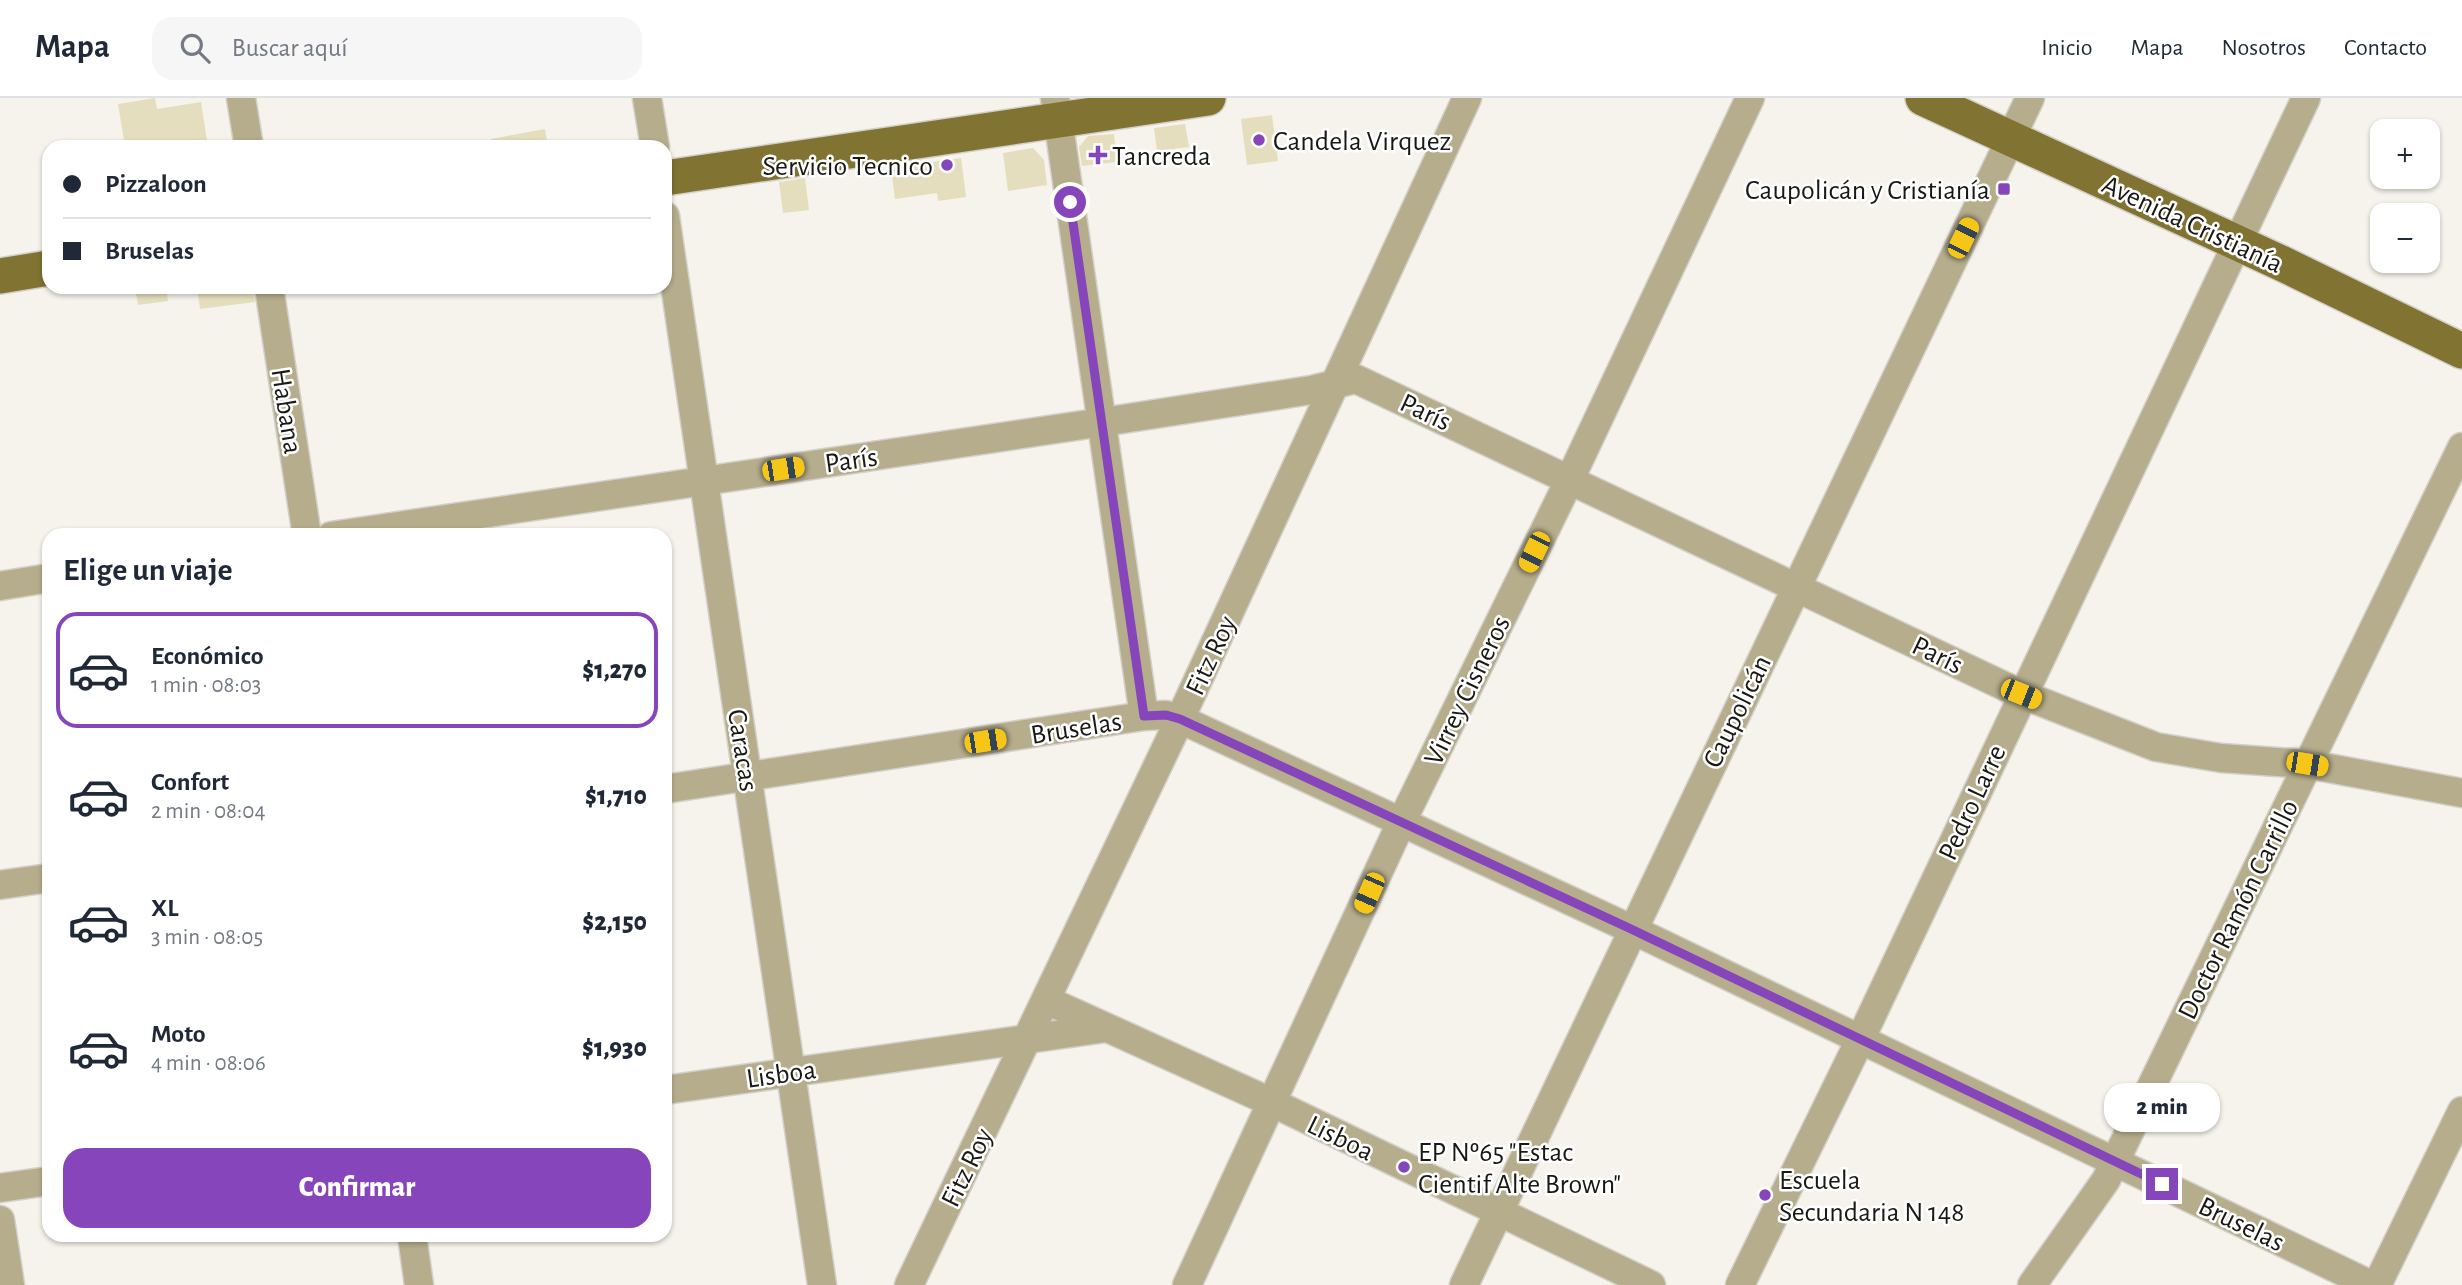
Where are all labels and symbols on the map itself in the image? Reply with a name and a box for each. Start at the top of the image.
place label: Candela Virquez [1273,128,1451,156]
marker: Candela Virquez [1251,132,1267,148]
place label: Tancreda [1112,143,1211,171]
marker: Tancreda [1090,147,1106,163]
place label: Servicio Tecnico [762,153,933,181]
marker: Servicio Tecnico [939,157,955,173]
street label: Avenida Cristianía [2097,171,2287,279]
place label: Caupolicán y Cristianía [1745,177,1990,205]
marker: Caupolicán y Cristianía [1996,181,2012,197]
route start [1054,186,1086,218]
car [1945,215,1982,261]
street label: Habana [265,367,307,456]
street label: París [1395,389,1455,437]
street label: París [823,443,879,479]
car [761,455,806,483]
car [1516,529,1553,575]
street label: Fitz Roy [1181,612,1242,700]
street label: Virrey Cisneros [1420,612,1516,770]
street label: París [1907,632,1967,680]
street label: Caupolicán [1699,651,1777,772]
car [1998,676,2045,712]
street label: Caracas [722,707,762,793]
street label: Bruselas [1029,708,1124,750]
car [963,727,1008,755]
street label: Pedro Larre [1934,741,2012,865]
car [2285,750,2330,778]
street label: Doctor Ramón Carrillo [2173,796,2304,1024]
car [1351,870,1388,916]
street label: Lisboa [745,1056,818,1094]
callout: 2 min [2104,1082,2220,1132]
street label: Lisboa [1303,1111,1378,1167]
street label: Fitz Roy [937,1124,999,1212]
place label: EP Nº65 "Estac Cientif Alte Brown" [1418,1139,1621,1199]
marker: EP Nº65 "Estac Cientif Alte Brown" [1396,1159,1412,1175]
place label: Escuela Secundaria N 148 [1779,1167,1964,1227]
route end [2146,1168,2178,1200]
marker: Escuela Secundaria N 148 [1757,1187,1773,1203]
street label: Bruselas [2194,1192,2288,1257]

